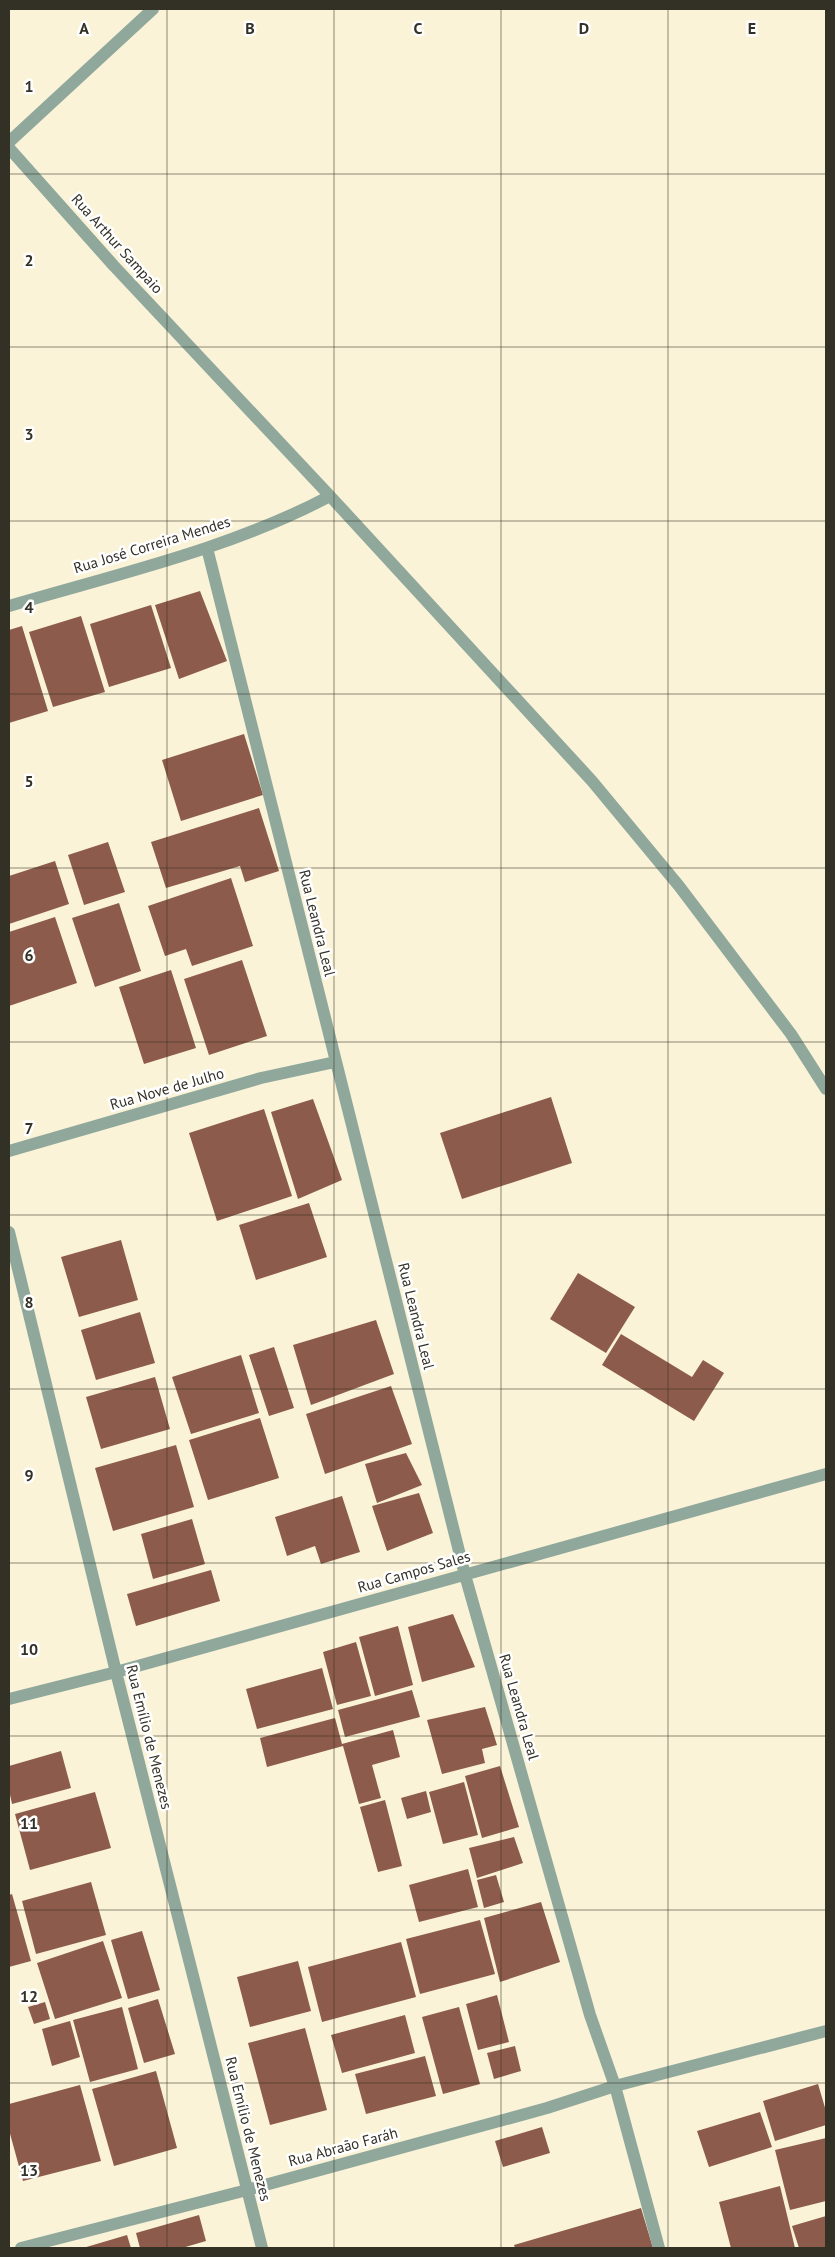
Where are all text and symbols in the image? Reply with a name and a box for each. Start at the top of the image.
text: A [79,18,89,38]
text: B [245,18,255,38]
text: C [414,18,423,38]
text: D [579,18,589,38]
text: E [748,18,756,38]
text: 1 [24,76,34,96]
street label: Rua Arthur Sampaio [68,190,167,298]
text: 2 [24,250,34,270]
text: 3 [24,424,34,444]
street label: Rua José Correira Mendes [71,512,232,577]
text: 4 [24,597,34,617]
text: 5 [24,771,34,791]
street label: Rua Leandra Leal [295,868,340,979]
text: 6 [24,945,34,965]
street label: Rua Nove de Julho [108,1063,226,1114]
text: 7 [24,1118,34,1138]
street label: Rua Leandra Leal [394,1261,439,1372]
text: 8 [24,1292,34,1312]
text: 9 [24,1465,34,1485]
street label: Rua Campos Sales [355,1546,472,1597]
text: 10 [20,1639,38,1659]
street label: Rua Leandra Leal [495,1652,544,1763]
street label: Rua Emílio de Menezes [122,1663,177,1811]
text: 11 [20,1813,38,1833]
text: 12 [20,1986,38,2006]
street label: Rua Emílio de Menezes [221,2055,276,2203]
street label: Rua Abraão Faráh [286,2123,400,2170]
text: 13 [20,2160,38,2180]

